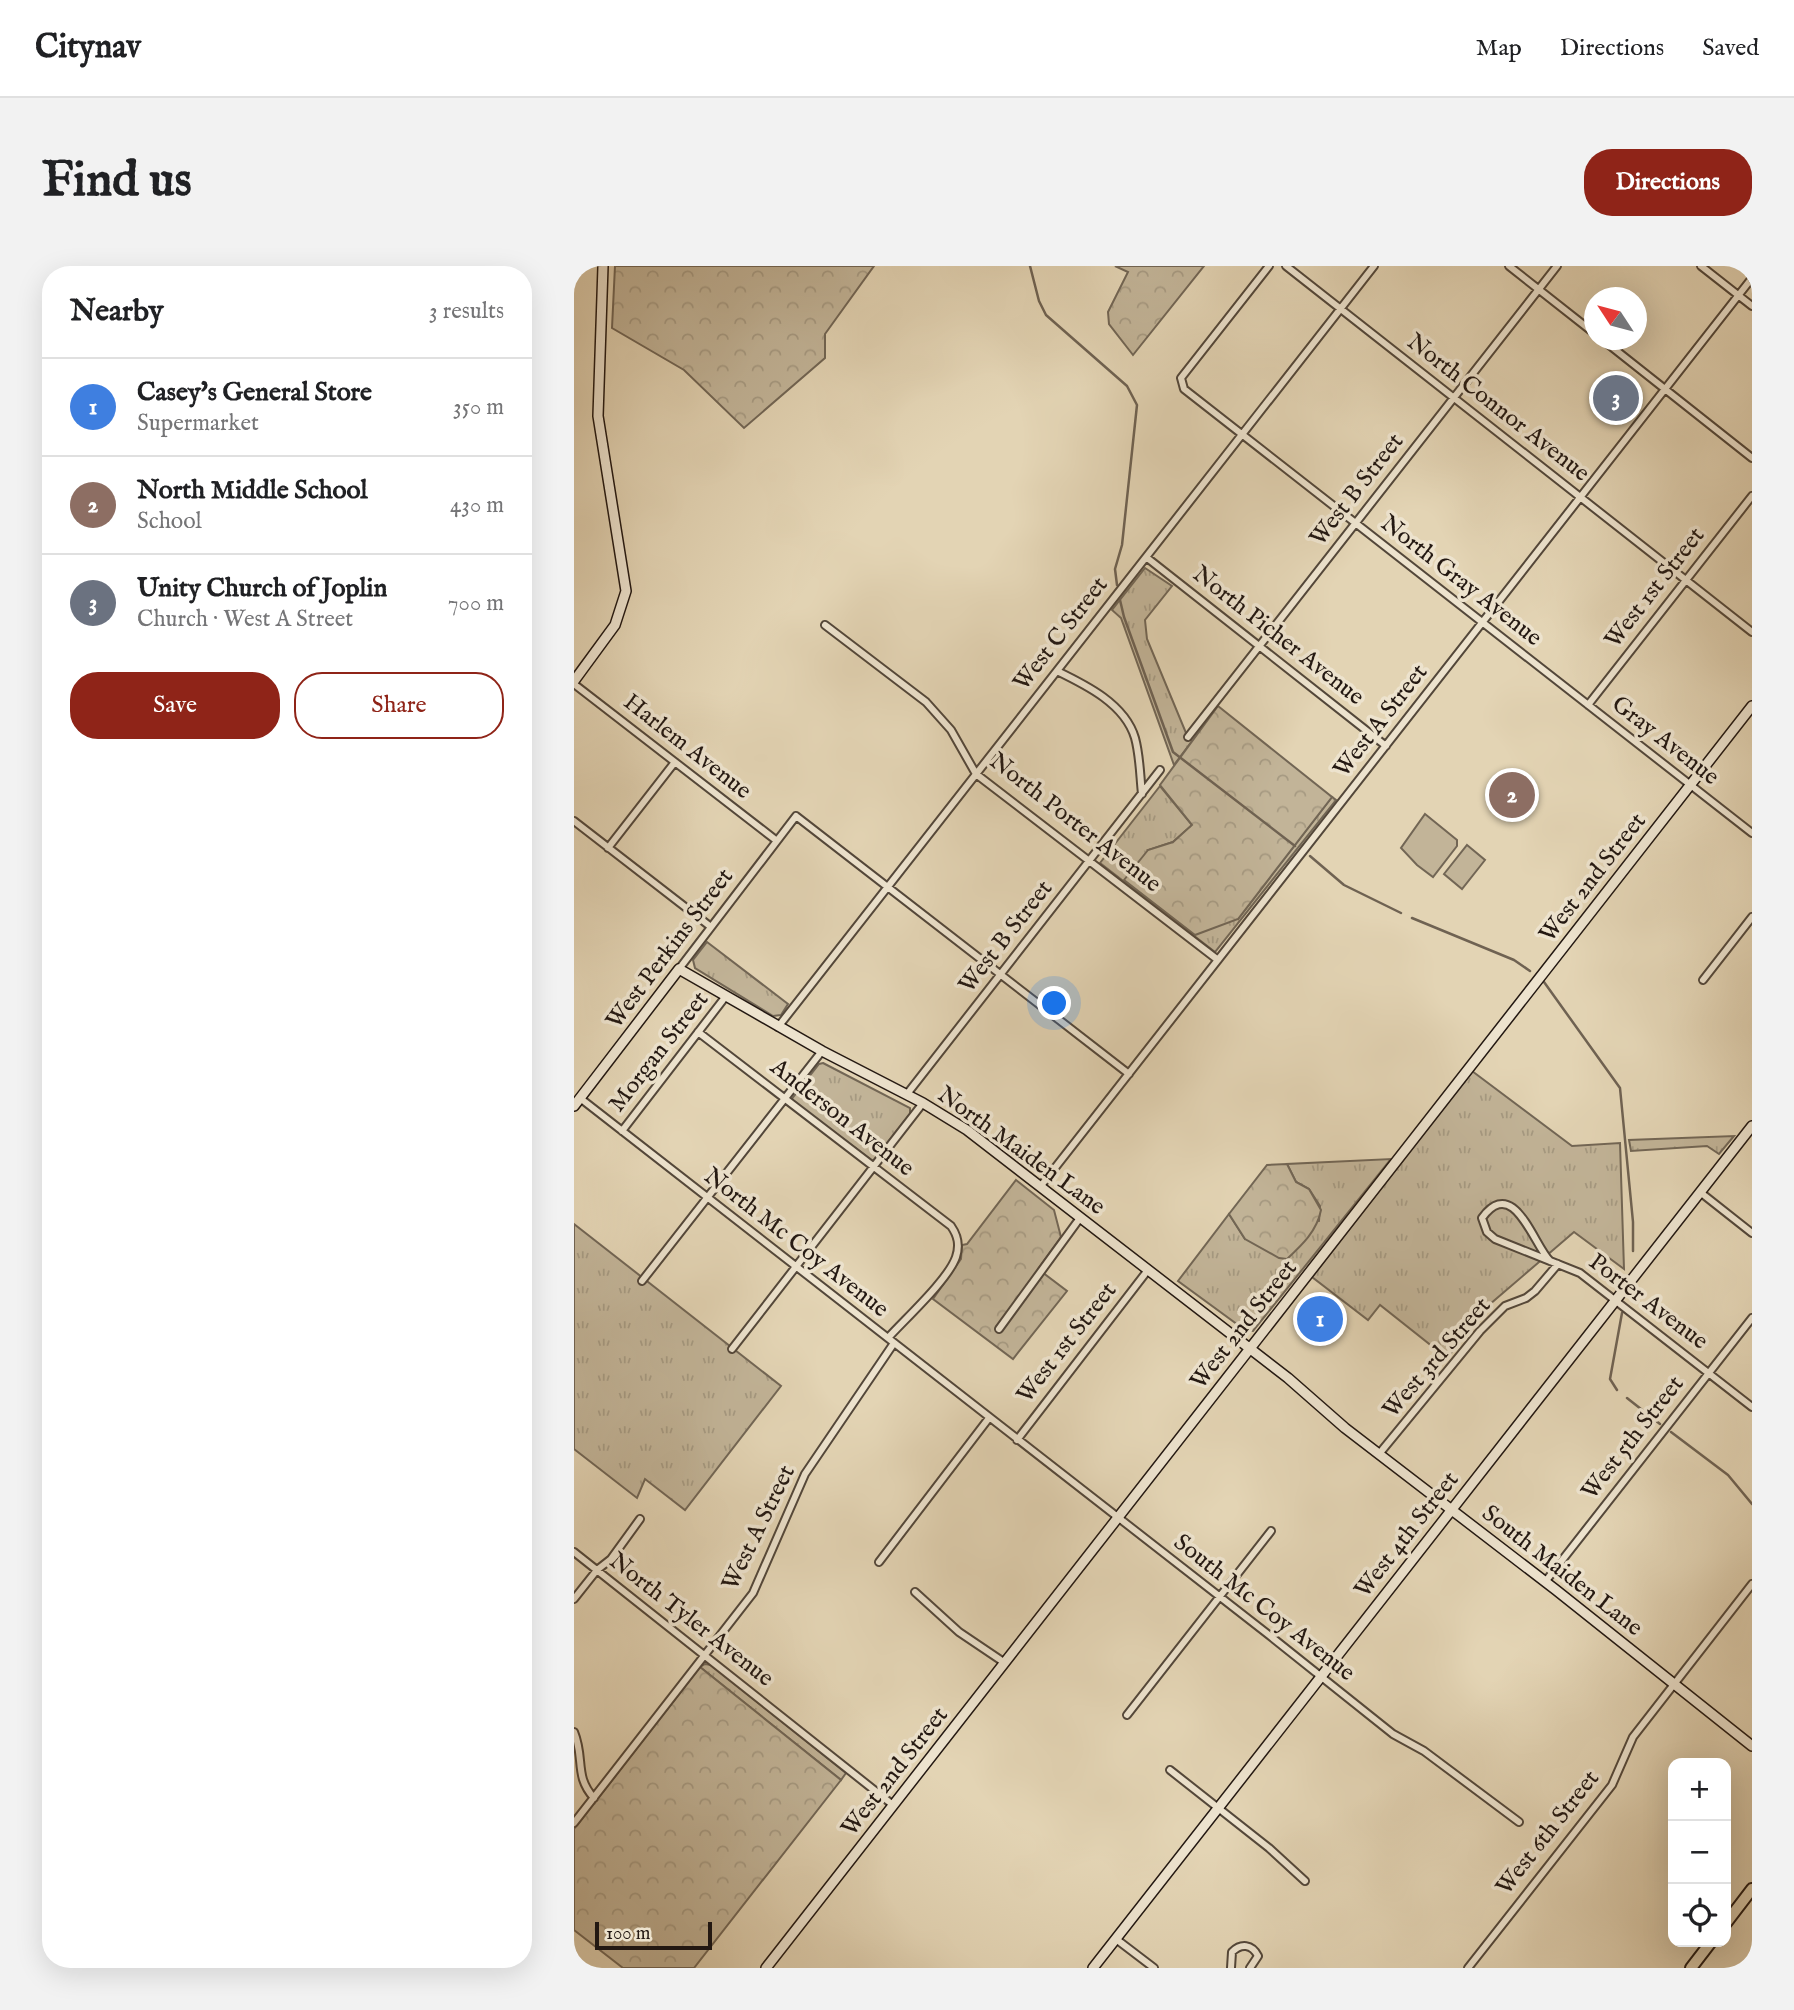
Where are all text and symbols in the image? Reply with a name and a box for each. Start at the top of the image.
text: Citynav [35,27,141,69]
text: Map [1476,33,1522,64]
text: Directions [1560,33,1664,64]
text: Saved [1702,33,1759,64]
button: Directions [1584,149,1752,216]
text: Find us [42,151,192,213]
north arrow [1584,287,1647,350]
text: Nearby [70,293,163,331]
text: 3 results [429,297,504,326]
street label: North Connor Avenue [1400,327,1596,489]
pin: 3 [1593,372,1639,424]
text: Casey's General Store [137,376,372,409]
text: 1 [89,393,97,422]
text: 350 m [453,393,504,422]
text: Supermarket [137,409,259,438]
street label: West B Street [1303,427,1411,553]
text: North Middle School [137,474,368,507]
text: 2 [88,491,98,520]
text: 430 m [450,491,504,520]
text: School [137,507,202,536]
street label: North Gray Avenue [1374,508,1548,654]
street label: West 1st Street [1598,521,1712,655]
street label: North Picher Avenue [1186,559,1370,713]
street label: West C Street [1007,571,1115,697]
text: Unity Church of Joplin [137,572,387,605]
text: 3 [89,589,97,618]
text: 700 m [448,589,504,618]
text: Church · West A Street [137,605,353,634]
street label: West A Street [1327,658,1435,784]
button: Save [70,672,280,739]
button: Share [294,672,504,739]
street label: Harlem Avenue [617,687,757,807]
street label: Gray Avenue [1605,689,1725,793]
street label: North Porter Avenue [983,746,1167,900]
pin: 2 [1489,769,1535,821]
street label: West 2nd Street [1533,807,1653,949]
street label: West Perkins Street [599,862,741,1036]
street label: West B Street [952,874,1060,1000]
street label: Morgan Street [602,985,716,1119]
your location [1037,986,1071,1020]
street label: Anderson Avenue [763,1052,920,1184]
street label: North Maiden Lane [931,1080,1111,1222]
street label: North Mc Coy Avenue [697,1161,895,1325]
street label: Porter Avenue [1582,1247,1714,1357]
street label: West 2nd Street [1184,1254,1304,1396]
street label: West 1st Street [1010,1276,1124,1410]
street label: West 3rd Street [1376,1291,1498,1425]
pin: 1 [1297,1293,1343,1345]
street label: West 5th Street [1575,1370,1691,1506]
street label: West A Street [715,1460,803,1596]
street label: West 4th Street [1348,1465,1466,1605]
street label: South Maiden Lane [1475,1498,1649,1644]
street label: South Mc Coy Avenue [1167,1527,1361,1689]
street label: North Tyler Avenue [602,1546,780,1694]
street label: West 2nd Street [835,1701,955,1843]
map controls [1668,1758,1731,1947]
button: + [1668,1758,1731,1821]
street label: West 6th Street [1489,1764,1607,1902]
button: − [1668,1821,1731,1884]
button: locate [1668,1884,1731,1947]
scale bar [595,1919,712,1951]
text: 100 m [606,1922,650,1946]

